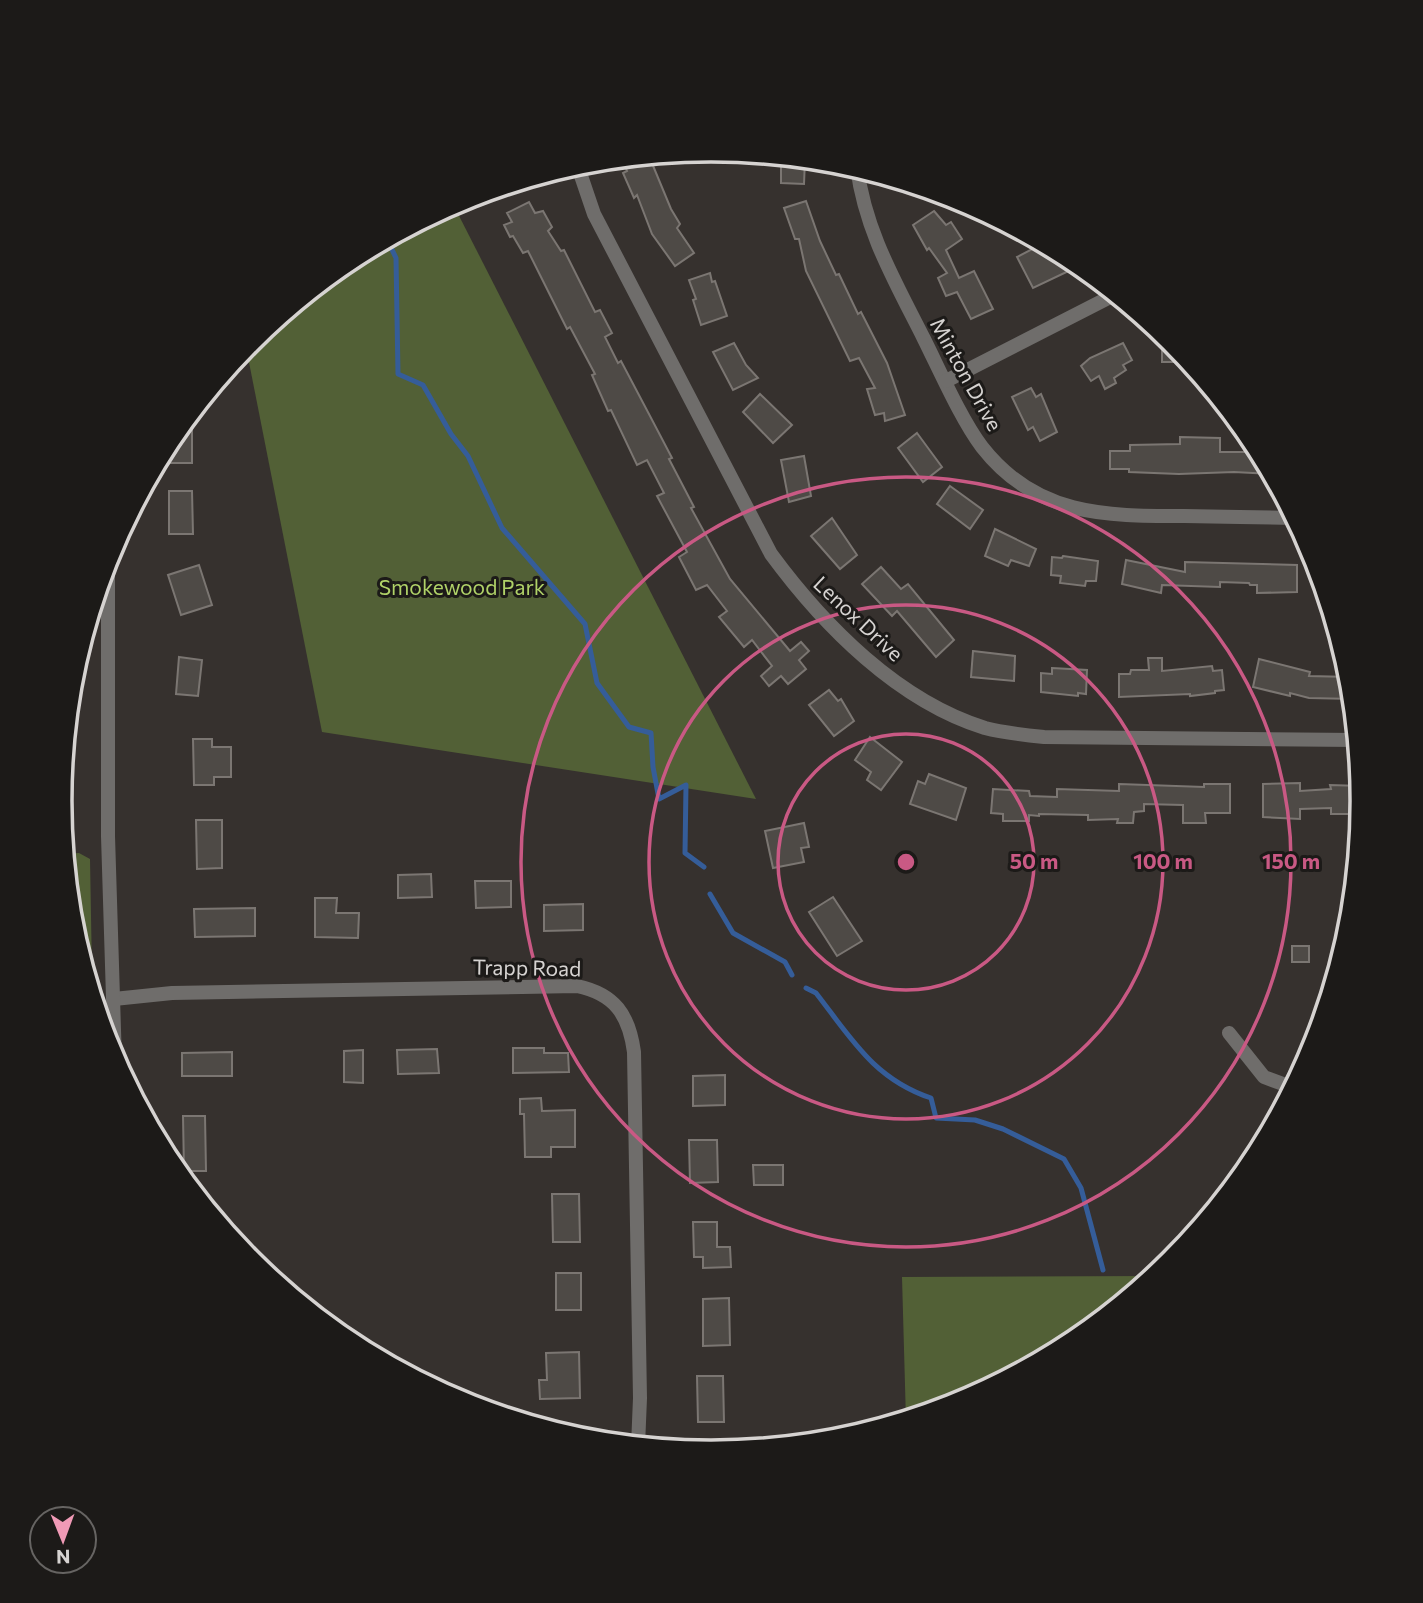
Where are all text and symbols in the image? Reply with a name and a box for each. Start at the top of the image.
street label: Minton Drive [926,313,1008,435]
street label: Lenox Drive [809,570,909,666]
park label: Smokewood Park [379,574,545,599]
text: 50 m [1010,848,1058,873]
text: 100 m [1133,848,1193,873]
text: 150 m [1262,848,1320,873]
centre of rings [894,850,918,874]
street label: Trapp Road [472,954,582,980]
north arrow [28,1505,98,1575]
text: N [56,1546,71,1569]

